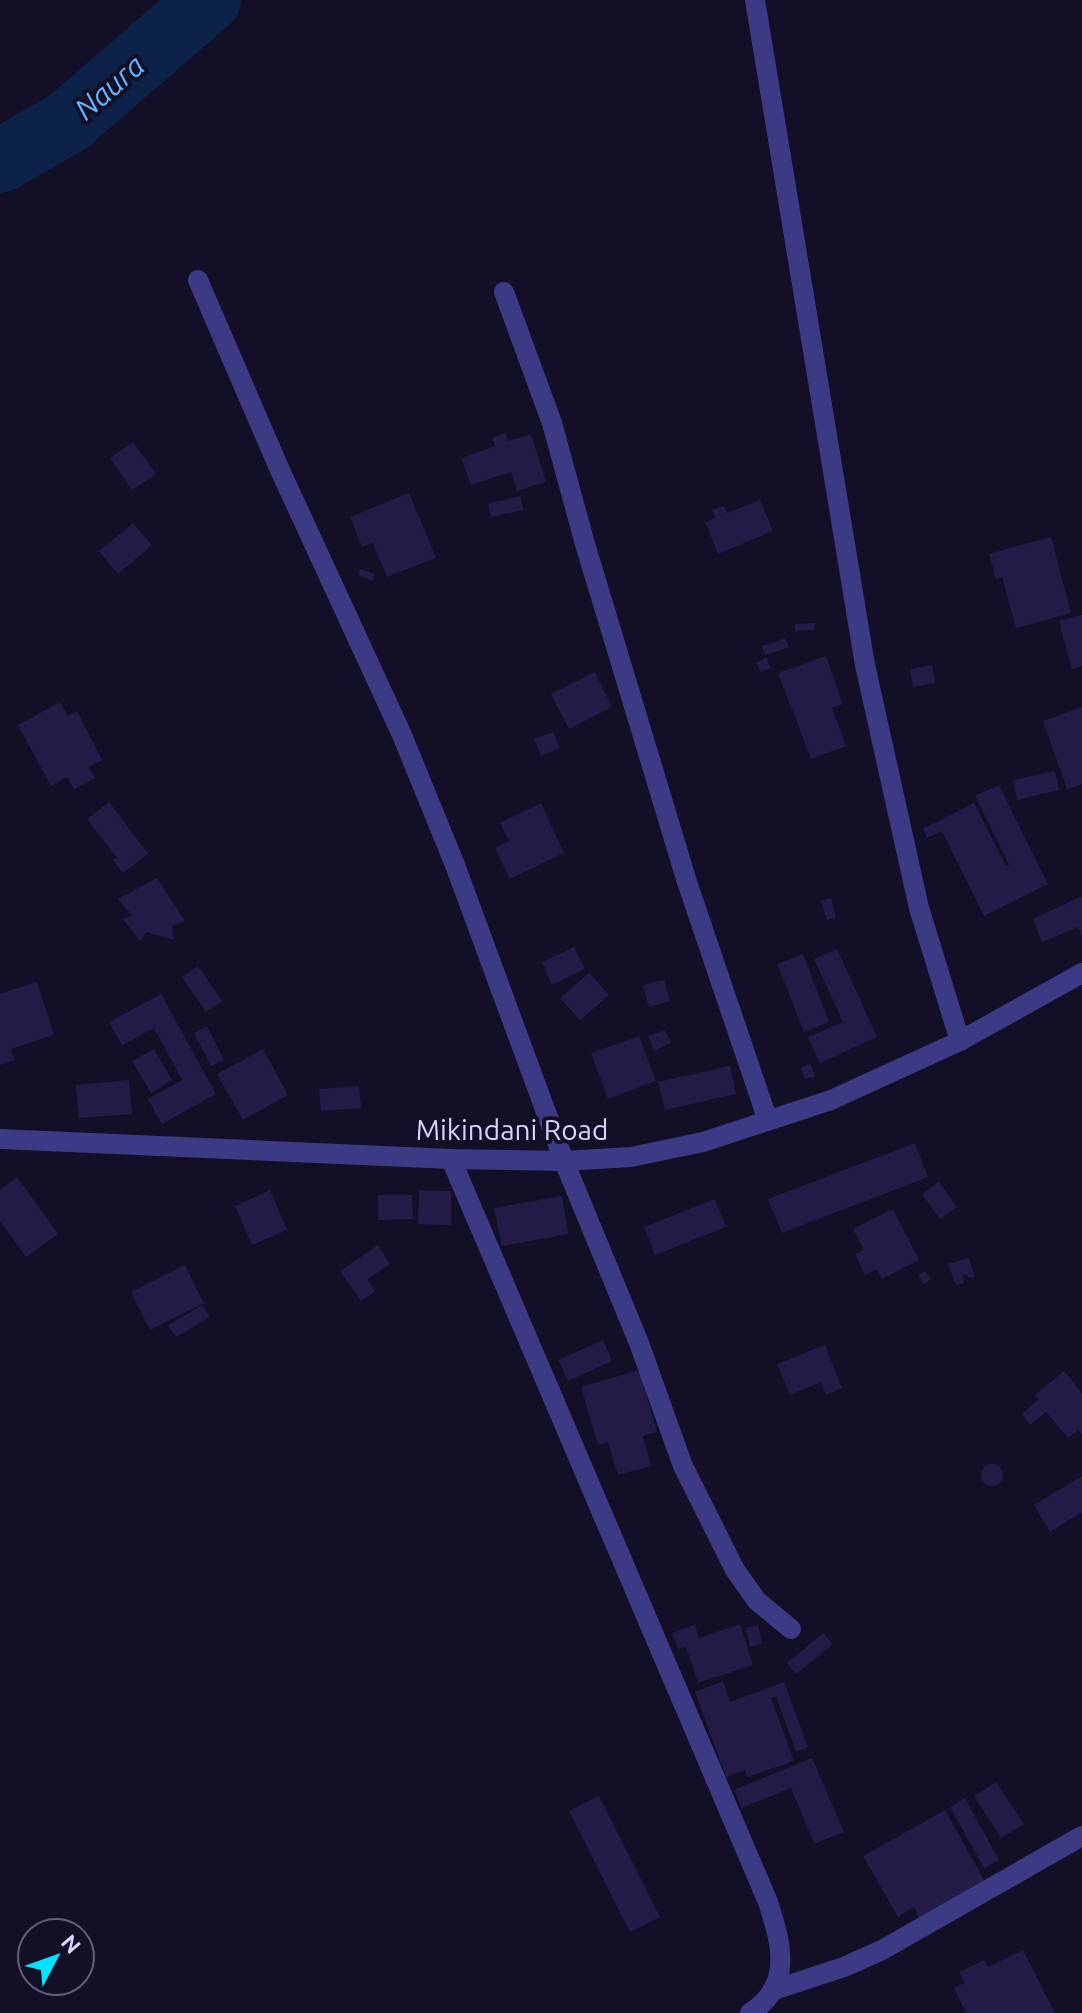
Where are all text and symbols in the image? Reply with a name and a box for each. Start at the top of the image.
water label: Naura [67,48,151,126]
street label: Mikindani Road [416,1114,608,1145]
north arrow [16,1917,96,1997]
text: N [57,1929,86,1958]

